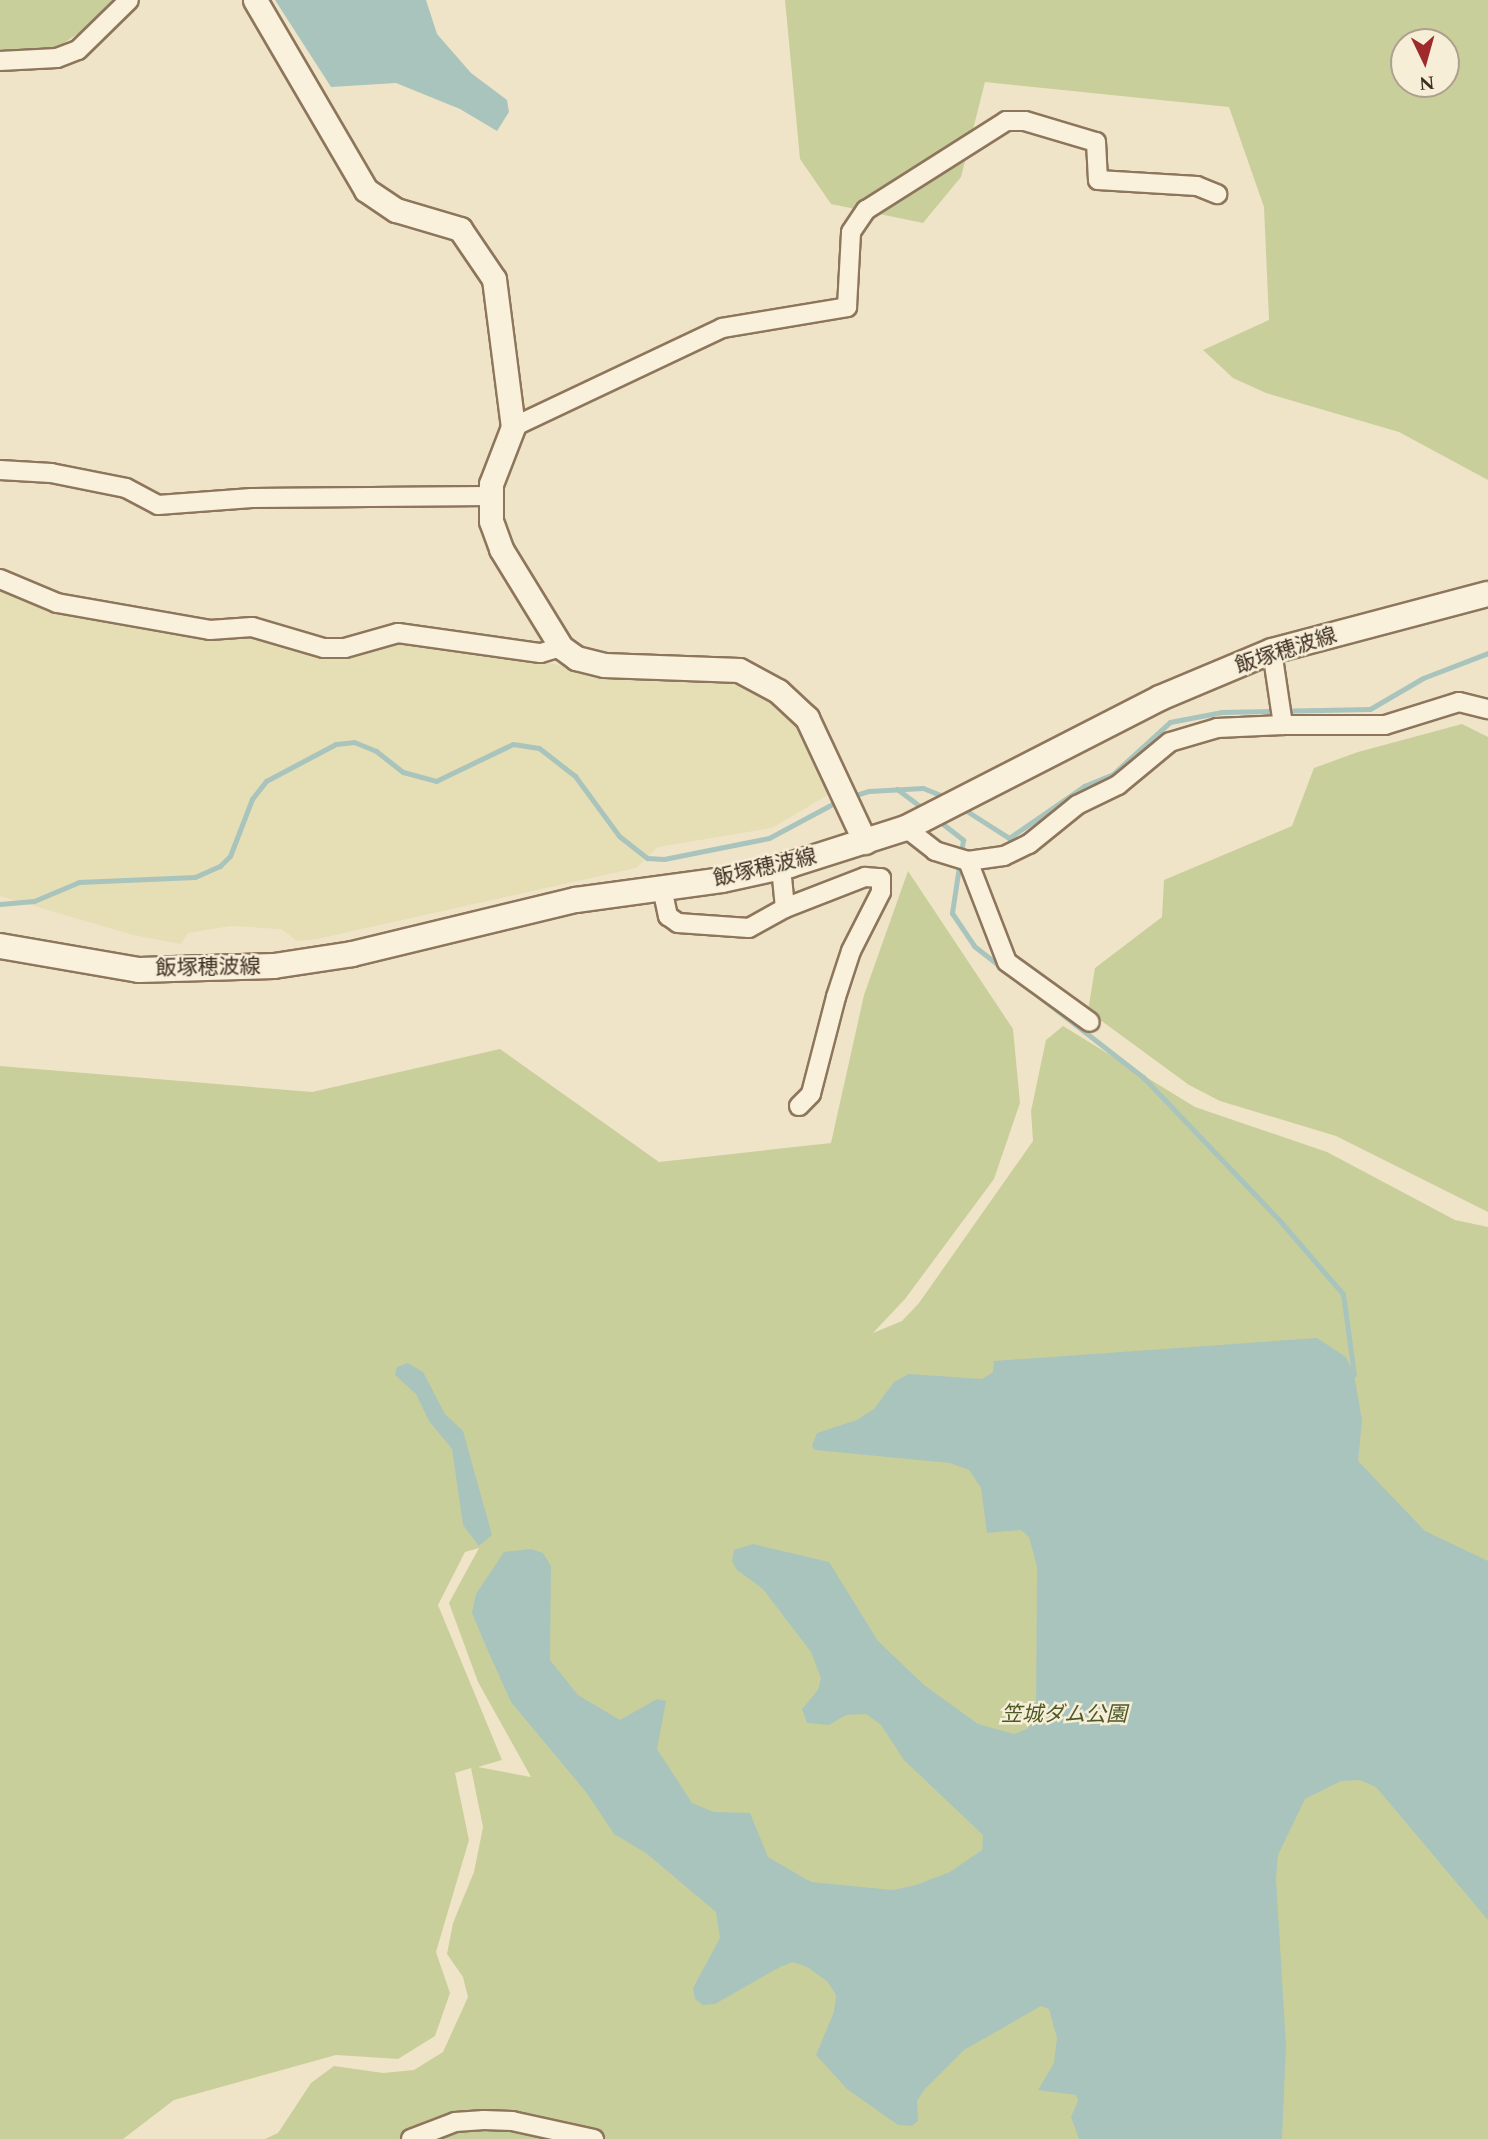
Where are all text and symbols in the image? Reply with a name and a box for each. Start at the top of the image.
north arrow [1390,28,1460,98]
text: N [1418,67,1436,98]
street label: 飯塚穂波線 [1232,623,1340,679]
street label: 飯塚穂波線 [711,844,819,892]
street label: 飯塚穂波線 [155,954,261,982]
park label: 笠城ダム公園 [1001,1702,1127,1728]

